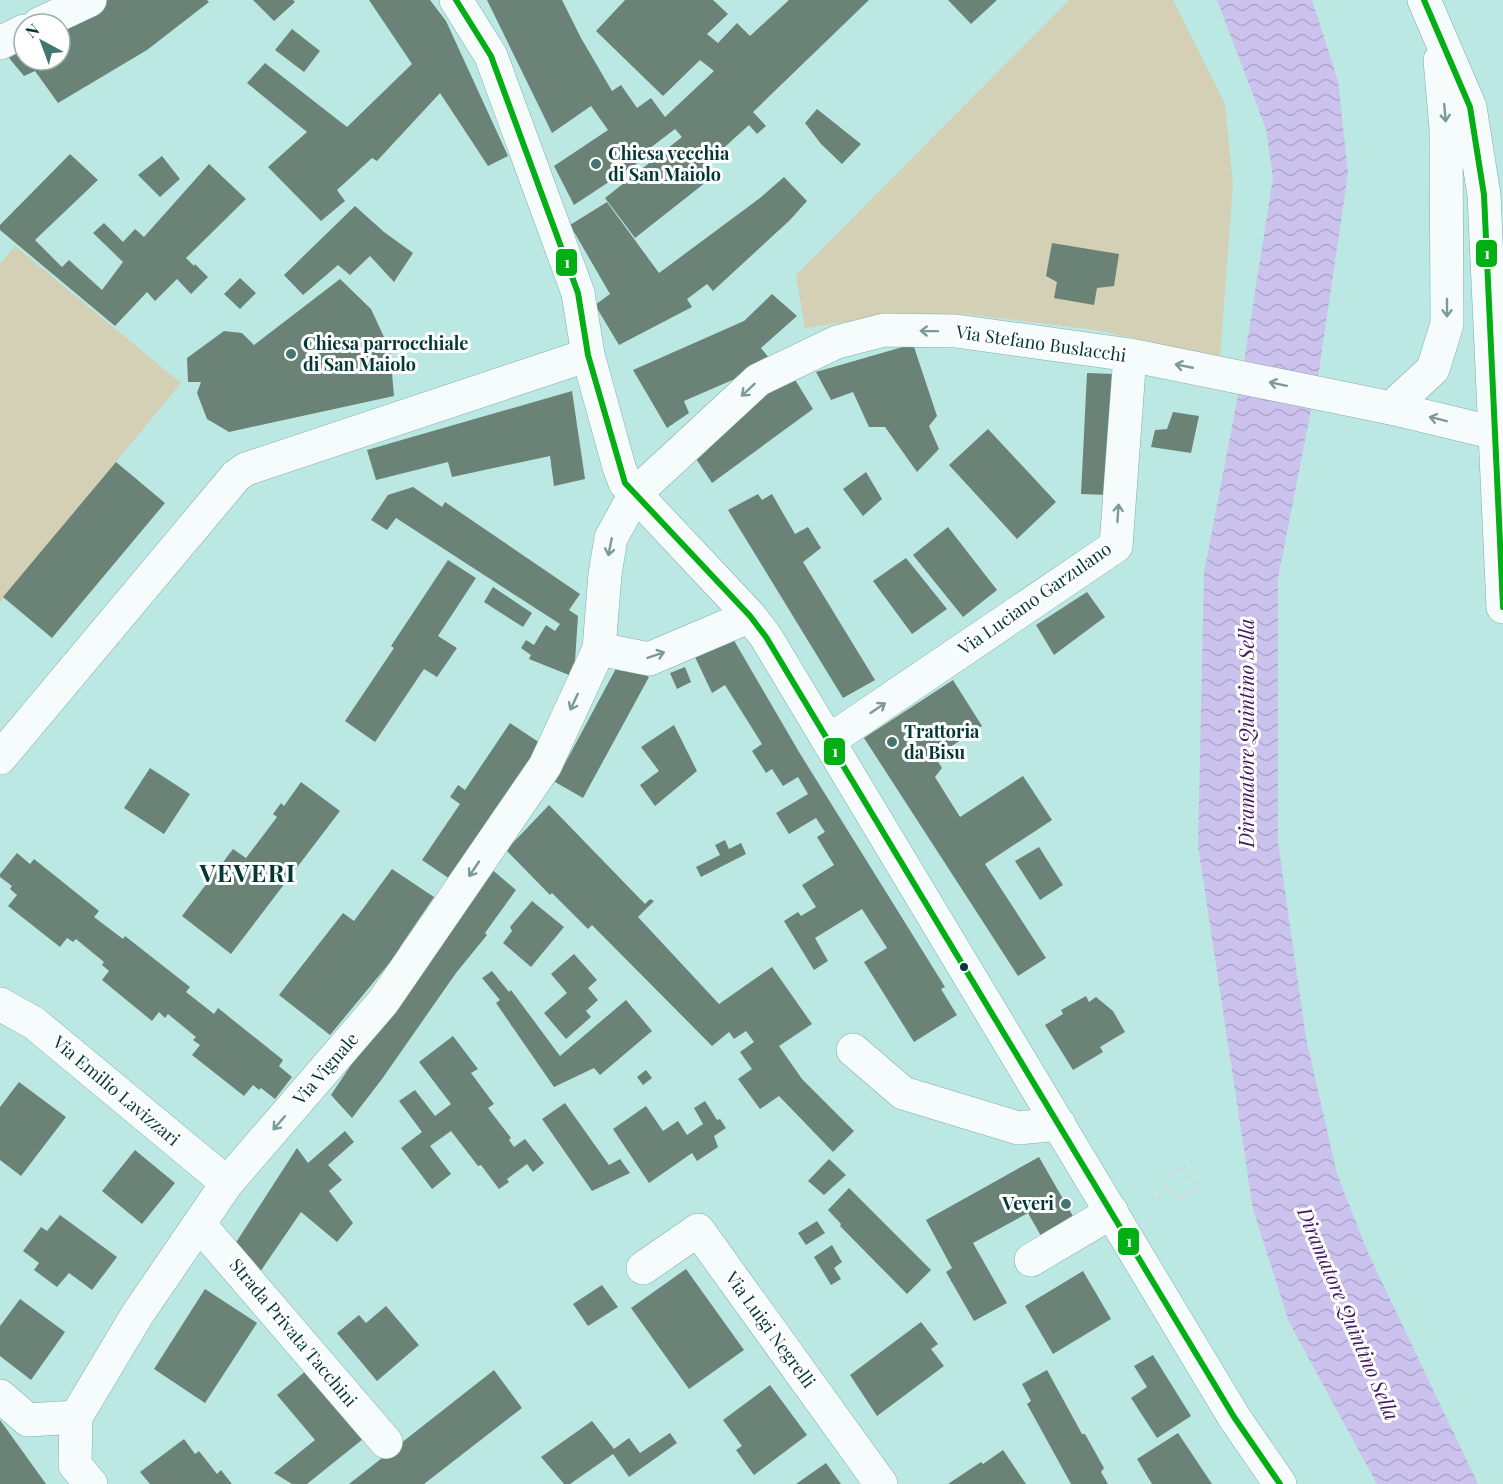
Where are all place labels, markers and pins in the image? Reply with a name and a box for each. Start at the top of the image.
place label: Chiesa vecchia di San Maiolo [608,141,730,186]
marker: Chiesa vecchia di San Maiolo [589,157,603,171]
place label: Chiesa parrocchiale di San Maiolo [303,331,468,376]
marker: Chiesa parrocchiale di San Maiolo [284,347,298,361]
place label: Trattoria da Bisu [904,719,980,764]
marker: Trattoria da Bisu [885,735,899,749]
unlabelled marker [958,961,970,973]
place label: Veveri [1001,1191,1054,1215]
marker: Veveri [1059,1197,1073,1211]

